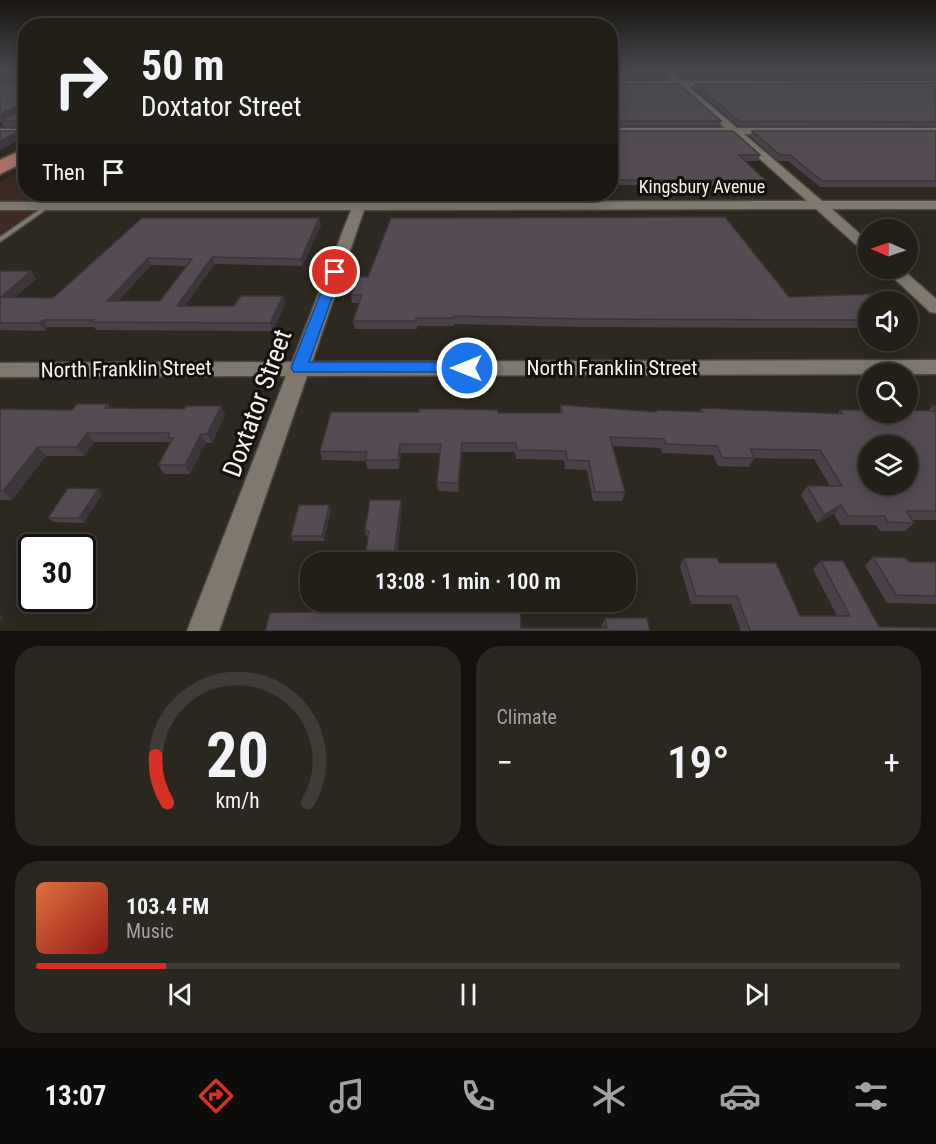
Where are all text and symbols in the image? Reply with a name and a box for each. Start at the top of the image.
text: 50 m [141,41,224,90]
icon: right [42,42,120,120]
text: Doxtator Street [141,91,301,123]
icon: arrive [97,156,130,189]
text: Then [42,160,85,185]
street label: Kingsbury Avenue [639,176,765,197]
north arrow [858,219,918,279]
map controls [858,219,918,495]
pin [309,246,360,297]
icon: arrive [318,255,351,288]
button: sound [858,291,918,351]
street label: Doxtator Street [216,325,298,481]
position arrow [435,336,499,400]
street label: North Franklin Street [40,356,212,382]
street label: North Franklin Street [527,356,698,380]
button: search [858,363,918,423]
button: layers [858,435,918,495]
speed limit sign: 30 [18,534,96,612]
text: 13:08 · 1 min · 100 m [375,569,561,594]
text: Climate [497,705,557,729]
text: 20 [206,719,269,792]
text: 19° [667,736,730,789]
text: − [497,743,513,782]
text: + [884,743,900,782]
text: km/h [216,788,260,813]
text: 103.4 FM [126,894,209,919]
text: Music [126,919,174,943]
icon: previous [164,978,197,1011]
icon: pause [452,978,485,1011]
icon: next [740,978,773,1011]
icon: directions [195,1075,237,1117]
icon: music [326,1075,368,1117]
icon: phone [457,1075,499,1117]
icon: climate [588,1075,630,1117]
icon: car [719,1075,761,1117]
icon: filters [850,1075,892,1117]
text: 13:07 [44,1080,106,1112]

